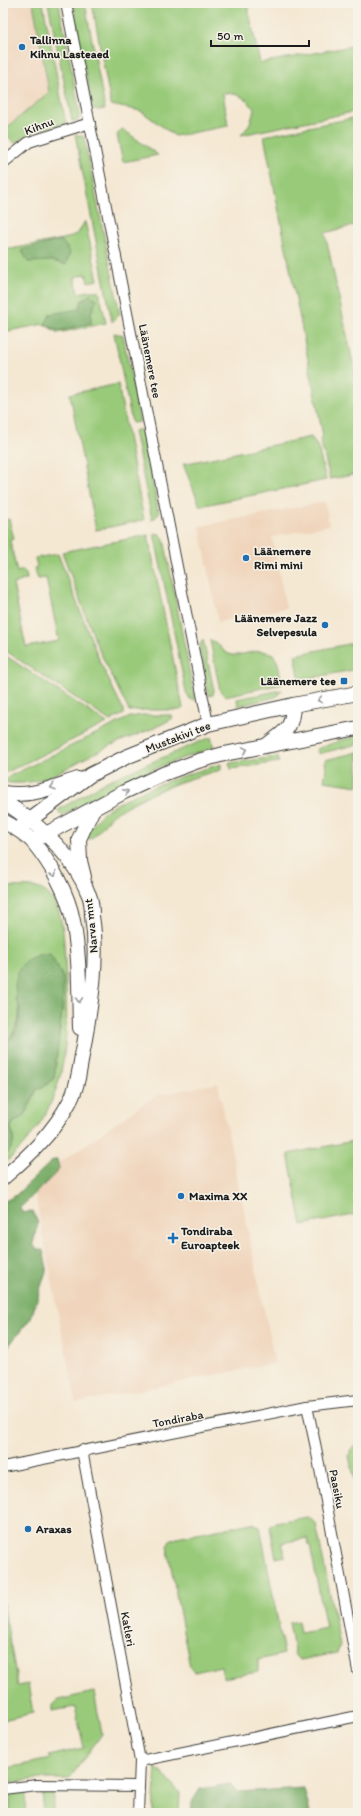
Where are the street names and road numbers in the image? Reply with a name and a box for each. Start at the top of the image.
street label: Kihnu [22,114,56,138]
street label: Läänemere tee [136,323,164,400]
street label: Mustakivi tee [144,718,213,756]
street label: Narva mnt [81,898,101,954]
street label: Tondiraba [151,1407,205,1431]
street label: Paasiku [326,1468,348,1510]
street label: Katleri [118,1610,138,1648]

